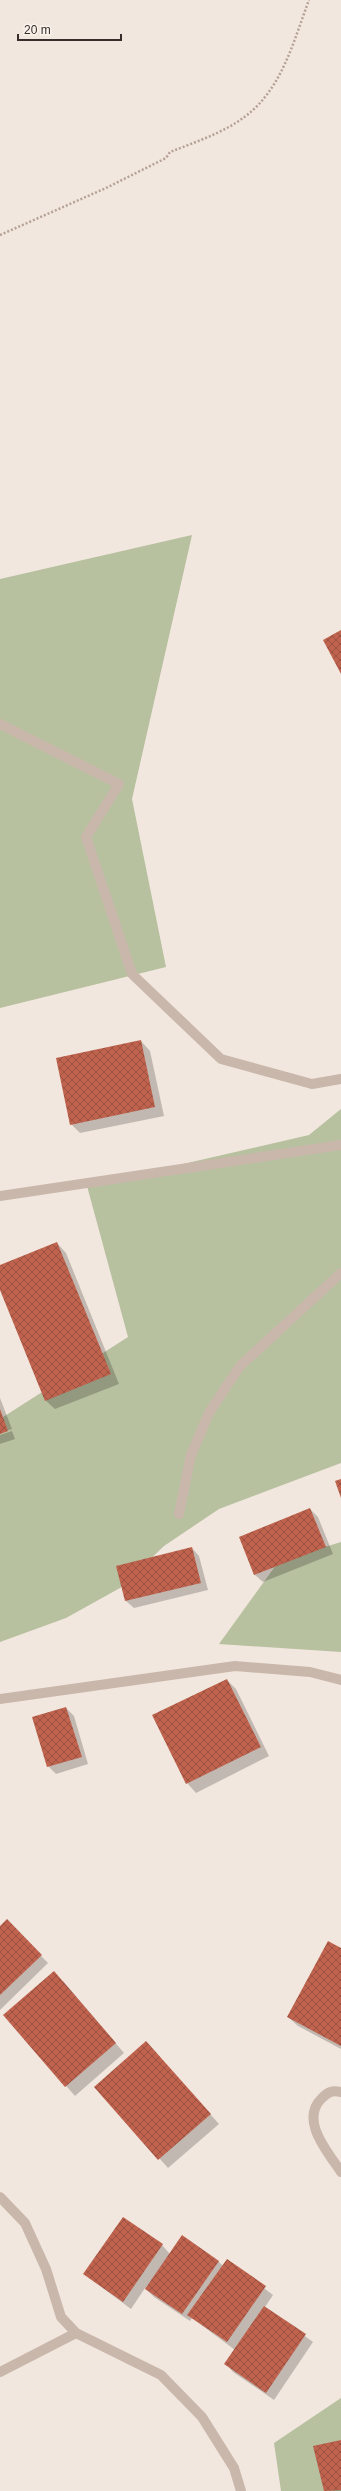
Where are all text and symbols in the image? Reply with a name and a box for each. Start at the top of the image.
scale bar [18,16,121,42]
text: 20 m [24,23,51,37]

